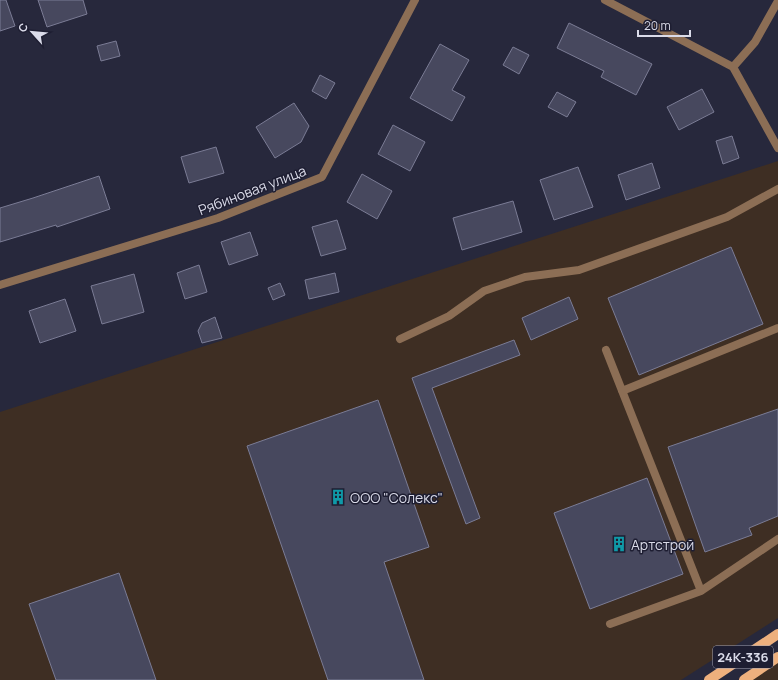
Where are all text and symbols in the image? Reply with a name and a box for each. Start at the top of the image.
north arrow [12,12,52,52]
scale bar [638,12,690,38]
text: 20 m [644,17,671,34]
text: С [14,20,31,34]
street label: Рябиновая улица [195,161,309,219]
building icon: ООО "Солекс" [329,488,347,506]
place label: ООО "Солекс" [350,488,443,507]
building icon: Артстрой [610,535,628,553]
place label: Артстрой [631,535,694,554]
road number: 24К-336 [713,646,773,668]

